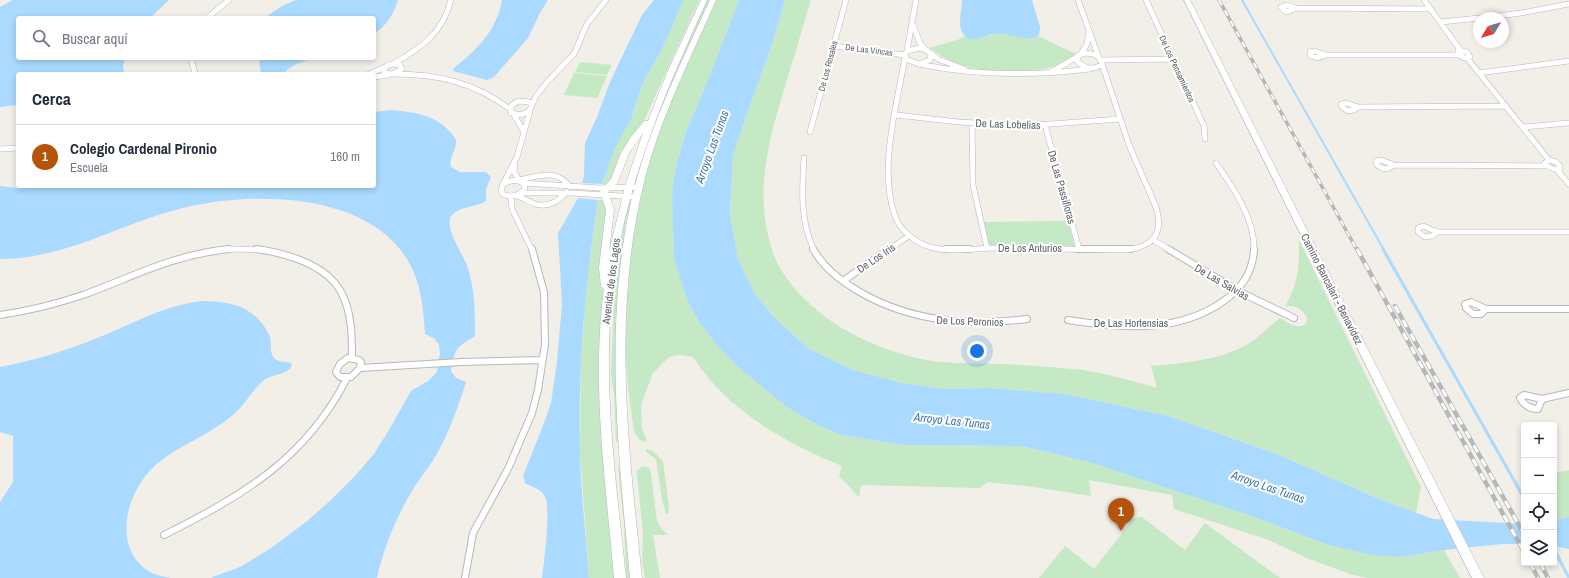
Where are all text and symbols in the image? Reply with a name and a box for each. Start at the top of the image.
north arrow [1473,12,1509,48]
search box [16,16,376,60]
icon: search [30,27,52,49]
text: Buscar aquí [62,28,128,49]
street label: De Los Pensamientos [1156,34,1198,105]
street label: De Los Rosales [815,39,841,93]
street label: De Las Vincas [845,41,894,59]
text: Cerca [32,87,71,110]
water label: Arroyo Las Tunas [691,108,733,187]
street label: De Las Lobelias [975,116,1041,132]
text: Colegio Cardenal Pironio [70,138,217,159]
text: 1 [42,148,48,165]
text: 160 m [330,148,360,165]
street label: De Las Passifloras [1045,149,1079,226]
text: Escuela [70,159,108,176]
street label: Camino Bancalari - Benavídez [1298,231,1366,347]
street label: Avenida de los Lagos [599,237,623,326]
street label: De Los Iris [854,240,898,276]
street label: De Los Anturios [998,241,1063,255]
street label: De Las Salvias [1192,261,1252,303]
street label: De Los Peronios [936,313,1004,329]
street label: De Las Hortensias [1094,316,1169,330]
your location [967,341,987,361]
water label: Arroyo Las Tunas [912,409,991,433]
map controls [1521,422,1557,566]
button: + [1521,422,1557,458]
button: − [1521,458,1557,494]
water label: Arroyo Las Tunas [1228,467,1307,507]
button: locate [1521,494,1557,530]
pin: 1 [1108,498,1134,531]
button: layers [1521,530,1557,566]

